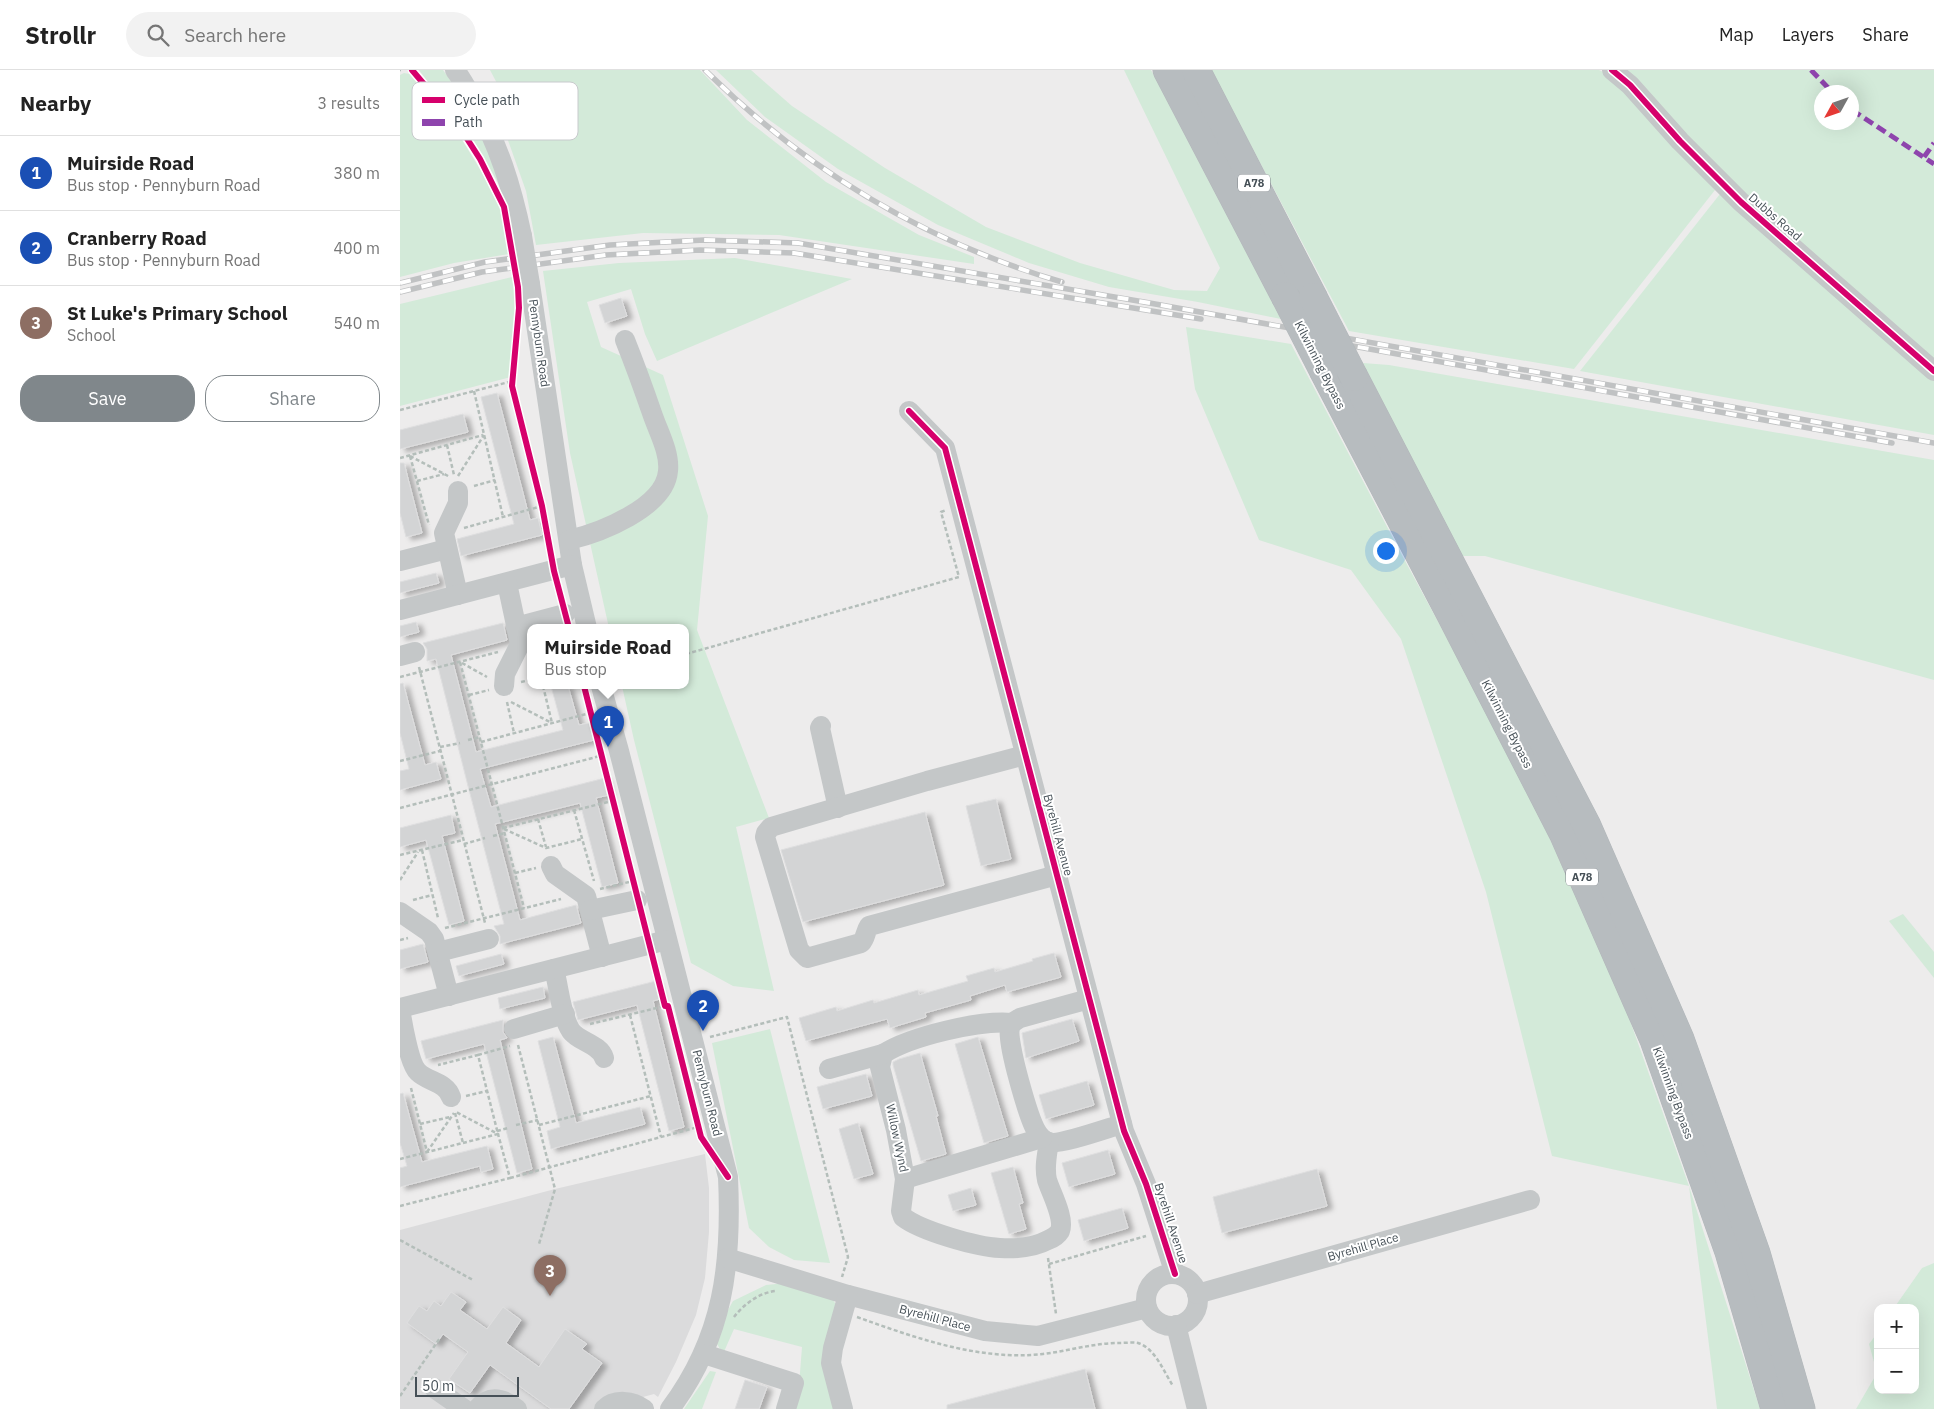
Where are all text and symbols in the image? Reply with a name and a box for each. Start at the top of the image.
search box [126,12,476,57]
text: Strollr [25,19,96,51]
icon: search [144,21,172,49]
text: Search here [184,23,286,47]
text: Map [1719,23,1754,46]
text: Layers [1782,23,1834,46]
text: Share [1862,23,1909,46]
legend [412,82,578,140]
north arrow [1814,85,1859,130]
text: Nearby [20,89,91,117]
text: Cycle path [454,91,520,109]
text: 3 results [317,93,380,113]
text: Path [454,113,483,131]
text: Muirside Road [67,151,194,175]
text: 1 [31,163,41,183]
text: 380 m [333,163,380,183]
text: Bus stop · Pennyburn Road [67,175,260,195]
road number: A78 [1238,175,1270,192]
street label: Dubbs Road [1746,190,1805,244]
text: Cranberry Road [67,226,207,250]
text: 2 [31,238,41,258]
text: 400 m [333,238,380,258]
text: Bus stop · Pennyburn Road [67,250,260,270]
street label: Pennyburn Road [526,298,553,388]
text: St Luke's Primary School [67,301,288,325]
text: 3 [31,313,41,333]
text: 540 m [333,313,380,333]
street label: Kilwinning Bypass [1292,318,1349,412]
text: School [67,325,116,345]
button: Save [20,375,195,422]
button: Share [205,375,380,422]
your location [1373,538,1399,564]
popup [527,624,689,689]
text: Muirside Road [544,635,672,659]
text: Bus stop [544,659,607,679]
street label: Kilwinning Bypass [1479,677,1536,771]
pin: 1 [592,706,624,747]
street label: Byrehill Avenue [1040,792,1077,878]
road number: A78 [1566,869,1598,886]
pin: 2 [687,990,719,1031]
street label: Kilwinning Bypass [1650,1045,1697,1141]
street label: Pennyburn Road [689,1048,725,1138]
street label: Willow Wynd [883,1102,912,1173]
street label: Byrehill Avenue [1151,1181,1192,1265]
street label: Byrehill Place [1326,1229,1401,1264]
pin: 3 [534,1255,566,1296]
street label: Byrehill Place [898,1301,973,1334]
map controls [1874,1304,1919,1394]
button: + [1874,1304,1919,1349]
button: − [1874,1349,1919,1394]
scale bar [415,1374,519,1397]
text: 50 m [422,1377,454,1395]

